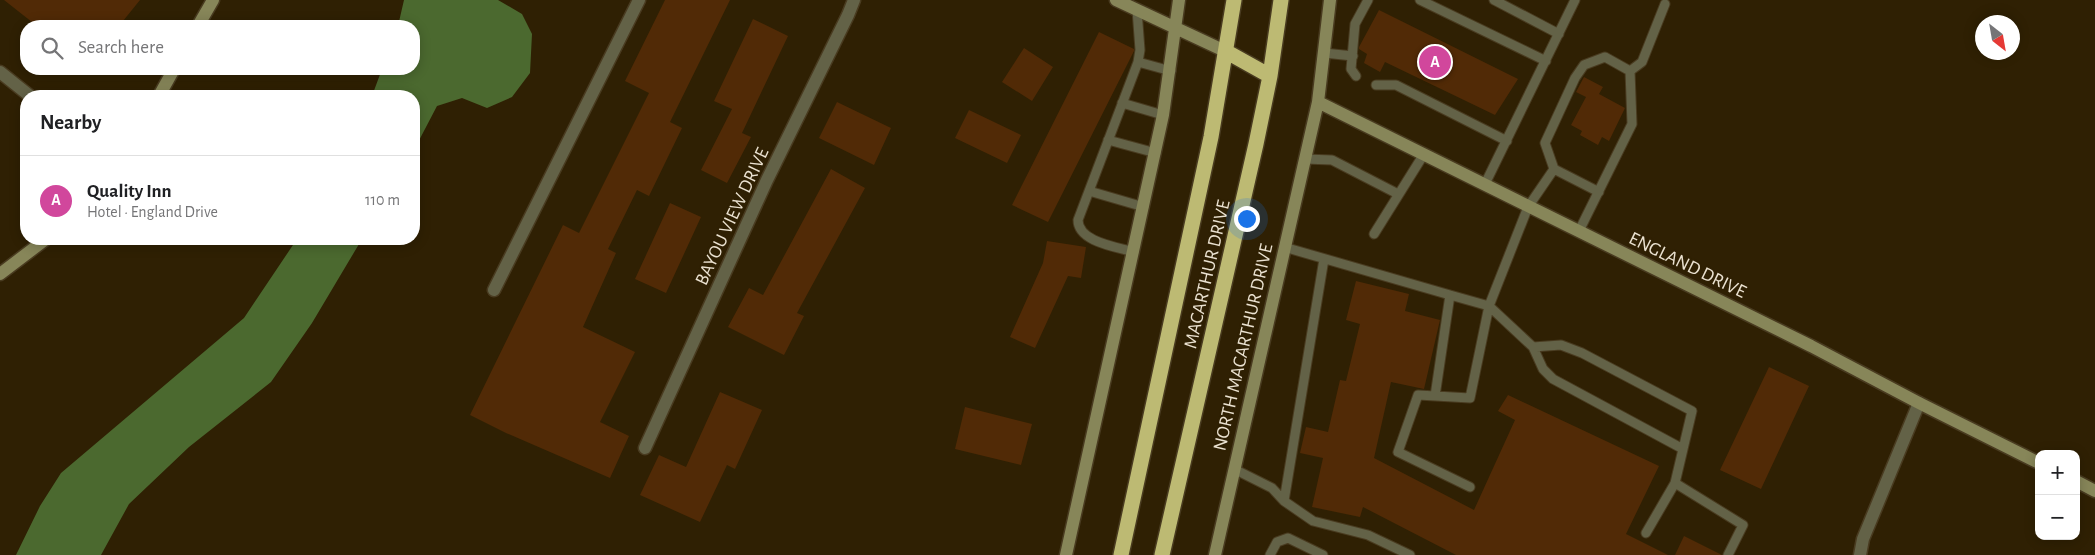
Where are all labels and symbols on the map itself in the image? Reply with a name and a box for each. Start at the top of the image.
north arrow [1975,15,2020,60]
pin: A [1419,43,1451,81]
street label: BAYOU VIEW DRIVE [692,145,773,288]
street label: MACARTHUR DRIVE [1181,198,1234,350]
your location [1234,206,1260,232]
street label: ENGLAND DRIVE [1626,229,1749,302]
street label: NORTH MACARTHUR DRIVE [1210,242,1277,453]

